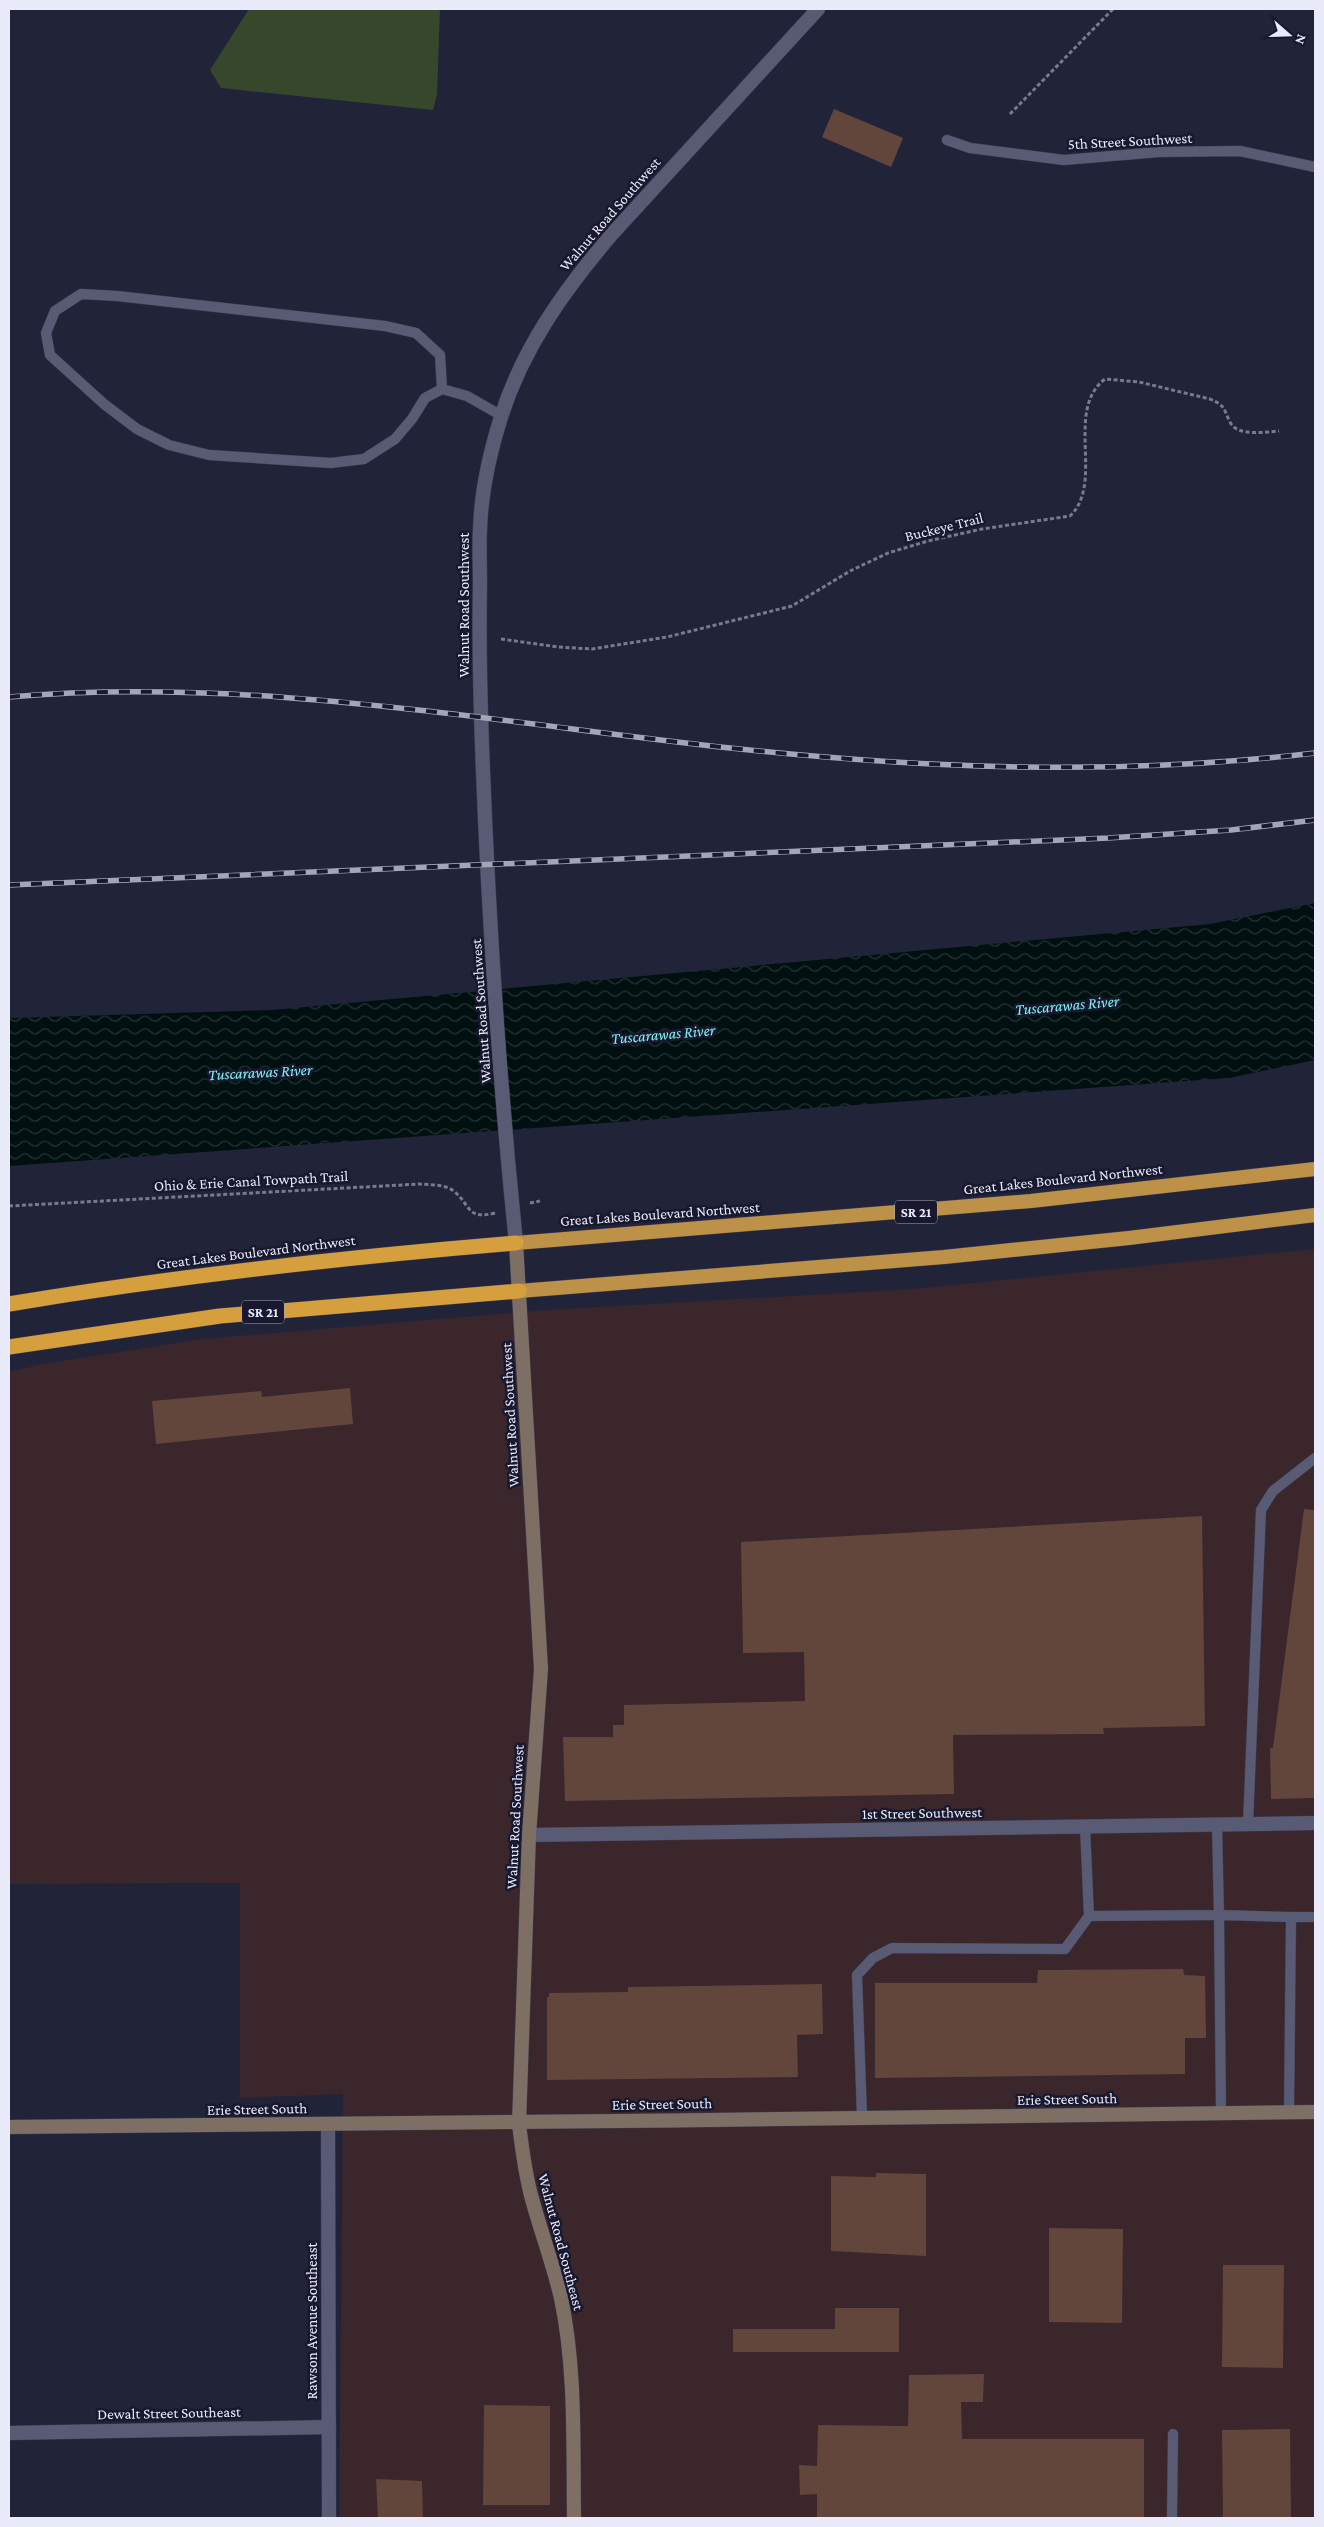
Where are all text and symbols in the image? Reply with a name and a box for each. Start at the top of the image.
north arrow [1264,10,1314,60]
text: N [1292,32,1310,47]
street label: 5th Street Southwest [1067,130,1194,152]
street label: Walnut Road Southwest [556,153,664,274]
street label: Buckeye Trail [903,510,985,545]
street label: Walnut Road Southwest [456,532,472,677]
street label: Walnut Road Southwest [468,937,494,1084]
water label: Tuscarawas River [1014,992,1120,1018]
water label: Tuscarawas River [610,1021,716,1047]
water label: Tuscarawas River [207,1061,313,1083]
street label: Great Lakes Boulevard Northwest [963,1160,1164,1197]
street label: Ohio & Erie Canal Towpath Trail [153,1168,349,1195]
street label: Great Lakes Boulevard Northwest [560,1199,761,1229]
road number: SR 21 [895,1200,937,1224]
street label: Great Lakes Boulevard Northwest [156,1232,357,1272]
road number: SR 21 [242,1300,284,1324]
street label: Walnut Road Southwest [498,1341,522,1488]
street label: Walnut Road Southwest [503,1743,527,1890]
street label: 1st Street Southwest [862,1804,983,1822]
street label: Erie Street South [1017,2090,1117,2108]
street label: Erie Street South [612,2095,712,2113]
street label: Erie Street South [207,2100,307,2118]
street label: Walnut Road Southeast [535,2172,587,2313]
street label: Rawson Avenue Southeast [304,2241,320,2400]
street label: Dewalt Street Southeast [97,2404,242,2422]

